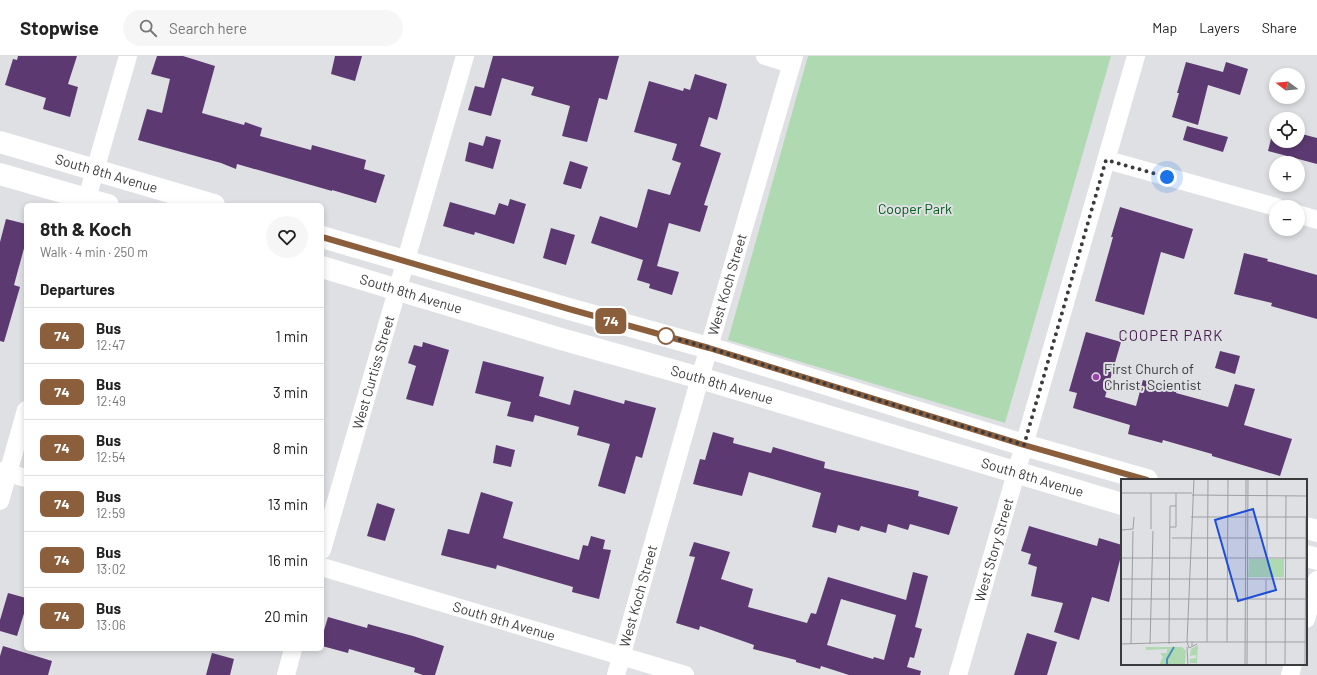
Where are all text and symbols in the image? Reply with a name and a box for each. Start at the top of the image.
search box [123,10,403,46]
text: Stopwise [20,16,99,39]
icon: search [137,17,159,39]
text: Search here [169,19,247,37]
text: Map [1152,19,1177,36]
text: Layers [1199,19,1240,36]
text: Share [1262,19,1297,36]
north arrow [1269,68,1305,104]
map controls [1269,68,1305,236]
button: locate [1269,112,1305,148]
street label: South 8th Avenue [53,150,160,196]
button: + [1269,156,1305,192]
your location [1157,167,1177,187]
park label: Cooper Park [878,200,952,217]
button: − [1269,200,1305,236]
button: heart [266,216,308,258]
text: 8th & Koch [40,217,131,240]
street label: West Koch Street [704,231,750,337]
text: Walk · 4 min · 250 m [40,244,148,260]
street label: South 8th Avenue [358,270,464,317]
text: Departures [40,280,115,298]
line badge: 74 [593,308,629,334]
text: 74 [603,312,619,329]
street label: West Curtiss Street [348,313,398,431]
text: Bus [96,319,121,337]
district label: COOPER PARK [1119,326,1223,344]
text: 74 [54,327,70,344]
text: 1 min [275,327,308,345]
unlabelled marker [657,327,675,345]
text: 12:47 [96,337,125,353]
place label: First Church of Christ, Scientist [1104,360,1202,393]
street label: South 8th Avenue [669,361,775,407]
marker: First Church of Christ, Scientist [1091,372,1101,382]
text: Bus [96,375,121,393]
text: 74 [54,383,70,400]
text: 3 min [273,383,308,401]
text: 12:49 [96,393,126,409]
text: Bus [96,431,121,449]
text: 74 [54,439,70,456]
text: 8 min [273,439,308,457]
text: 12:54 [96,449,126,465]
street label: South 8th Avenue [979,453,1086,500]
inset map [1121,479,1307,665]
text: Bus [96,487,121,505]
text: 74 [54,495,70,512]
text: 13 min [268,495,308,513]
street label: West Story Street [970,496,1016,604]
text: 12:59 [96,505,125,521]
text: Bus [96,543,121,561]
street label: West Koch Street [615,543,660,649]
text: 74 [54,551,70,568]
text: 16 min [268,551,308,569]
text: 13:02 [96,561,126,577]
street label: South 9th Avenue [451,597,558,644]
text: Bus [96,599,121,617]
text: 74 [54,607,70,624]
text: 20 min [264,607,308,625]
text: 13:06 [96,617,126,633]

